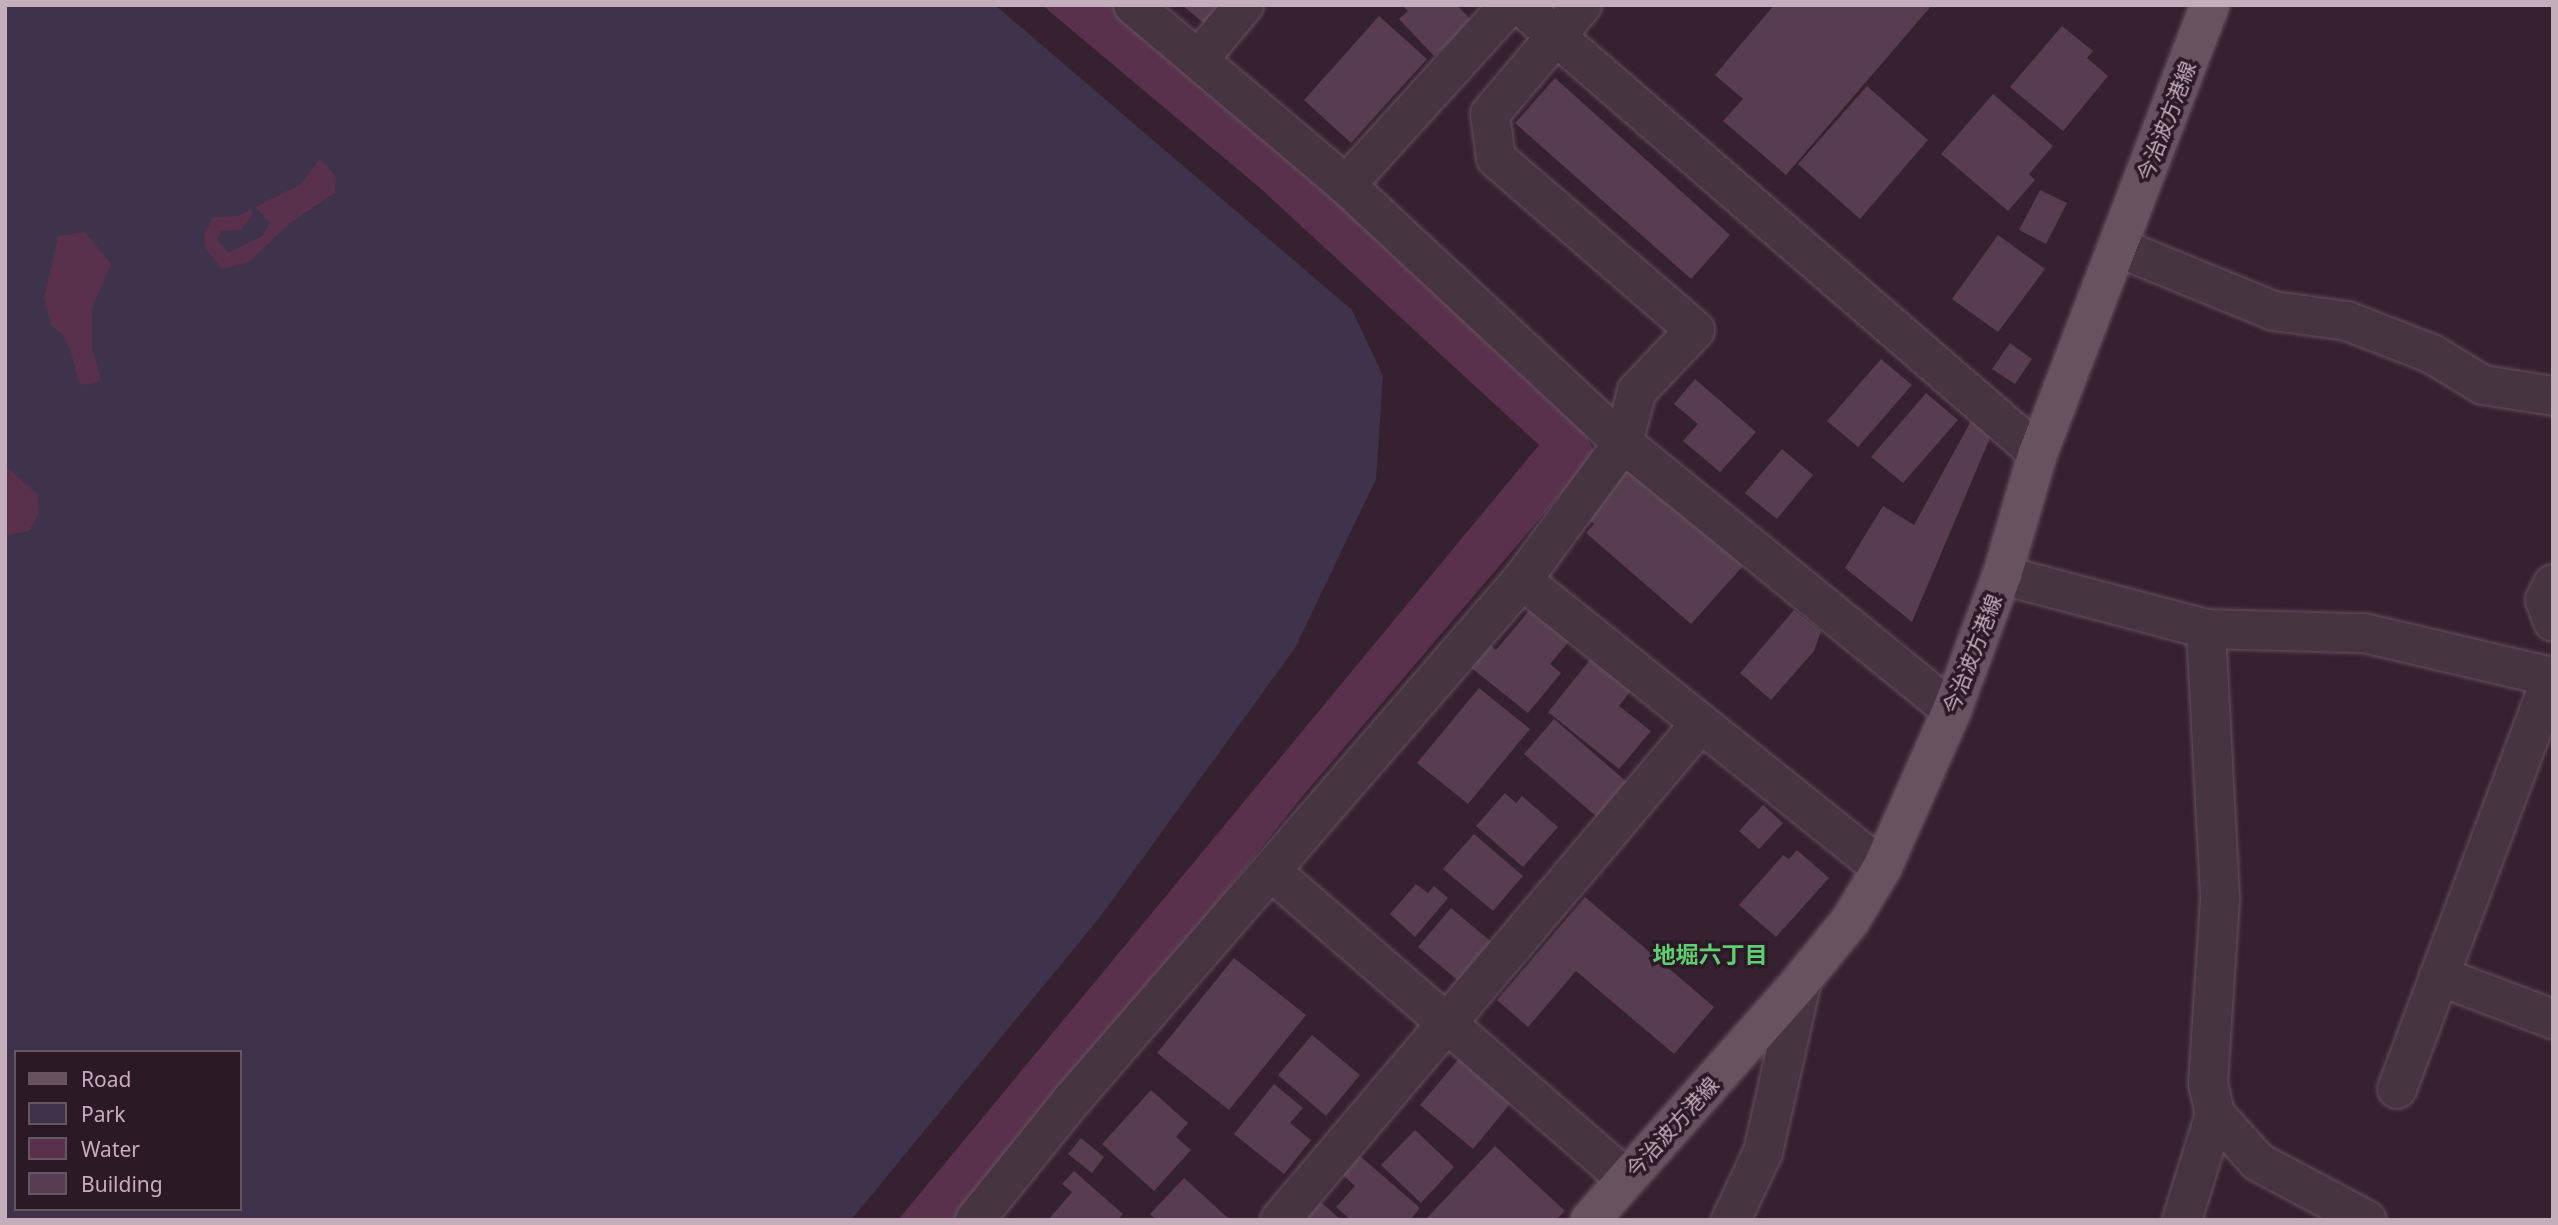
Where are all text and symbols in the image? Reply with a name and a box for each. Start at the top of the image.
street label: 今治波方港線 [2132,58,2200,184]
street label: 今治波方港線 [1938,591,2006,717]
district label: 地堀六丁目 [1653,940,1767,968]
legend [14,1050,242,1211]
text: Road [81,1065,131,1093]
street label: 今治波方港線 [1620,1072,1724,1182]
text: Park [81,1100,125,1128]
text: Water [81,1135,140,1163]
text: Building [81,1170,163,1198]

